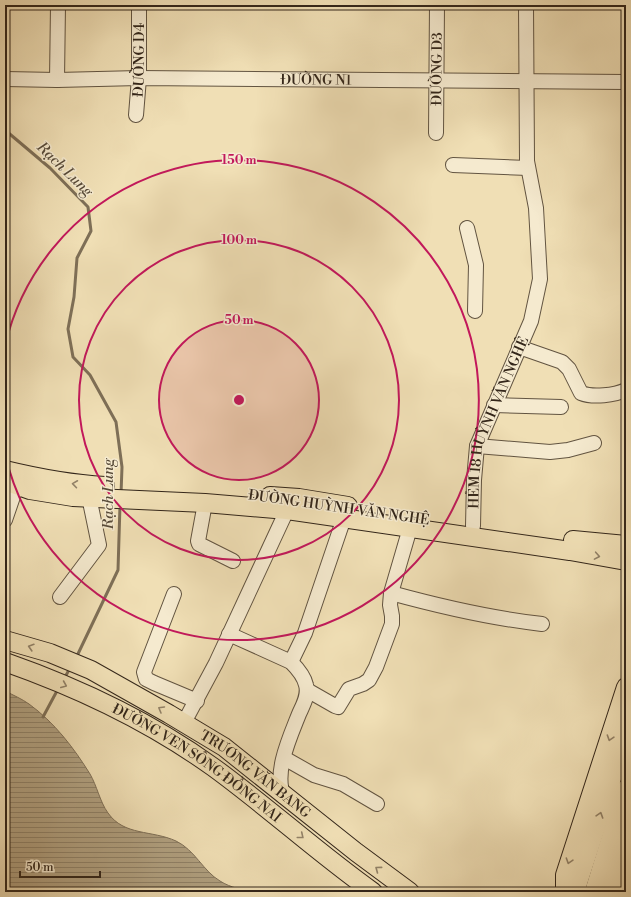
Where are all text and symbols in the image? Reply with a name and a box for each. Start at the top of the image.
street label: ĐƯỜNG D4 [129,23,149,98]
street label: ĐƯỜNG D3 [426,32,447,106]
street label: ĐƯỜNG N1 [280,69,352,90]
water label: Rạch Lung [32,137,98,202]
text: 150 m [222,153,256,168]
text: 100 m [221,233,257,248]
text: 50 m [224,313,254,328]
street label: HẺM 18 HUỲNH VĂN NGHỆ [464,333,533,509]
centre of rings [232,393,246,407]
water label: Rạch Lung [99,457,118,531]
one-way arrow [72,480,78,489]
street label: ĐƯỜNG HUỲNH VĂN NGHỆ [247,484,431,530]
one-way arrow [594,551,600,560]
one-way arrow [27,643,34,652]
one-way arrow [60,680,67,688]
street label: ĐƯỜNG VEN SÔNG ĐỒNG NAI [109,700,285,827]
one-way arrow [158,707,165,714]
street label: TRƯƠNG VĂN BANG [196,727,314,823]
one-way arrow [606,734,614,741]
one-way arrow [596,812,604,819]
one-way arrow [296,831,303,838]
scale bar [20,853,100,879]
one-way arrow [565,857,574,864]
text: 50 m [26,860,54,875]
one-way arrow [376,867,383,874]

